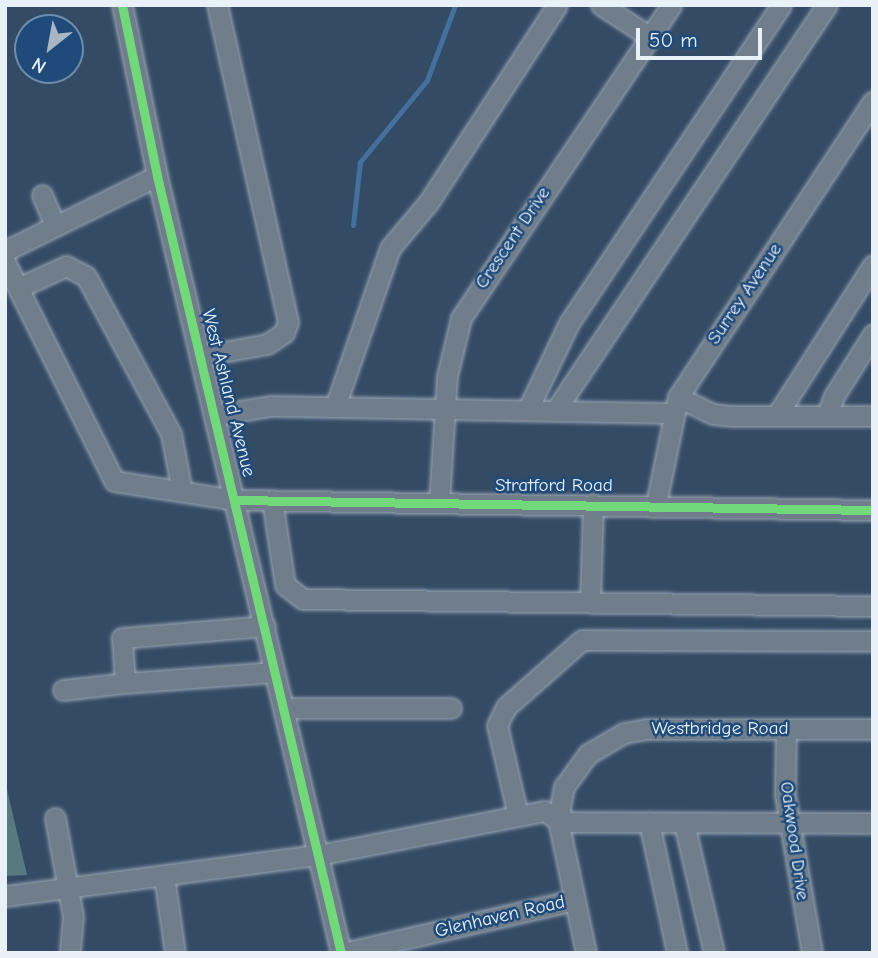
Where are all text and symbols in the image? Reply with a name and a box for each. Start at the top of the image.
north arrow [14,14,84,84]
scale bar [640,14,766,58]
text: 50 m [649,28,698,52]
text: N [28,53,50,78]
street label: Crescent Drive [471,183,555,293]
street label: Surrey Avenue [703,239,787,349]
street label: West Ashland Avenue [196,307,260,479]
street label: Stratford Road [495,475,613,497]
street label: Westbridge Road [651,718,789,740]
street label: Oakwood Drive [774,780,814,902]
street label: Glenhaven Road [433,891,567,943]

